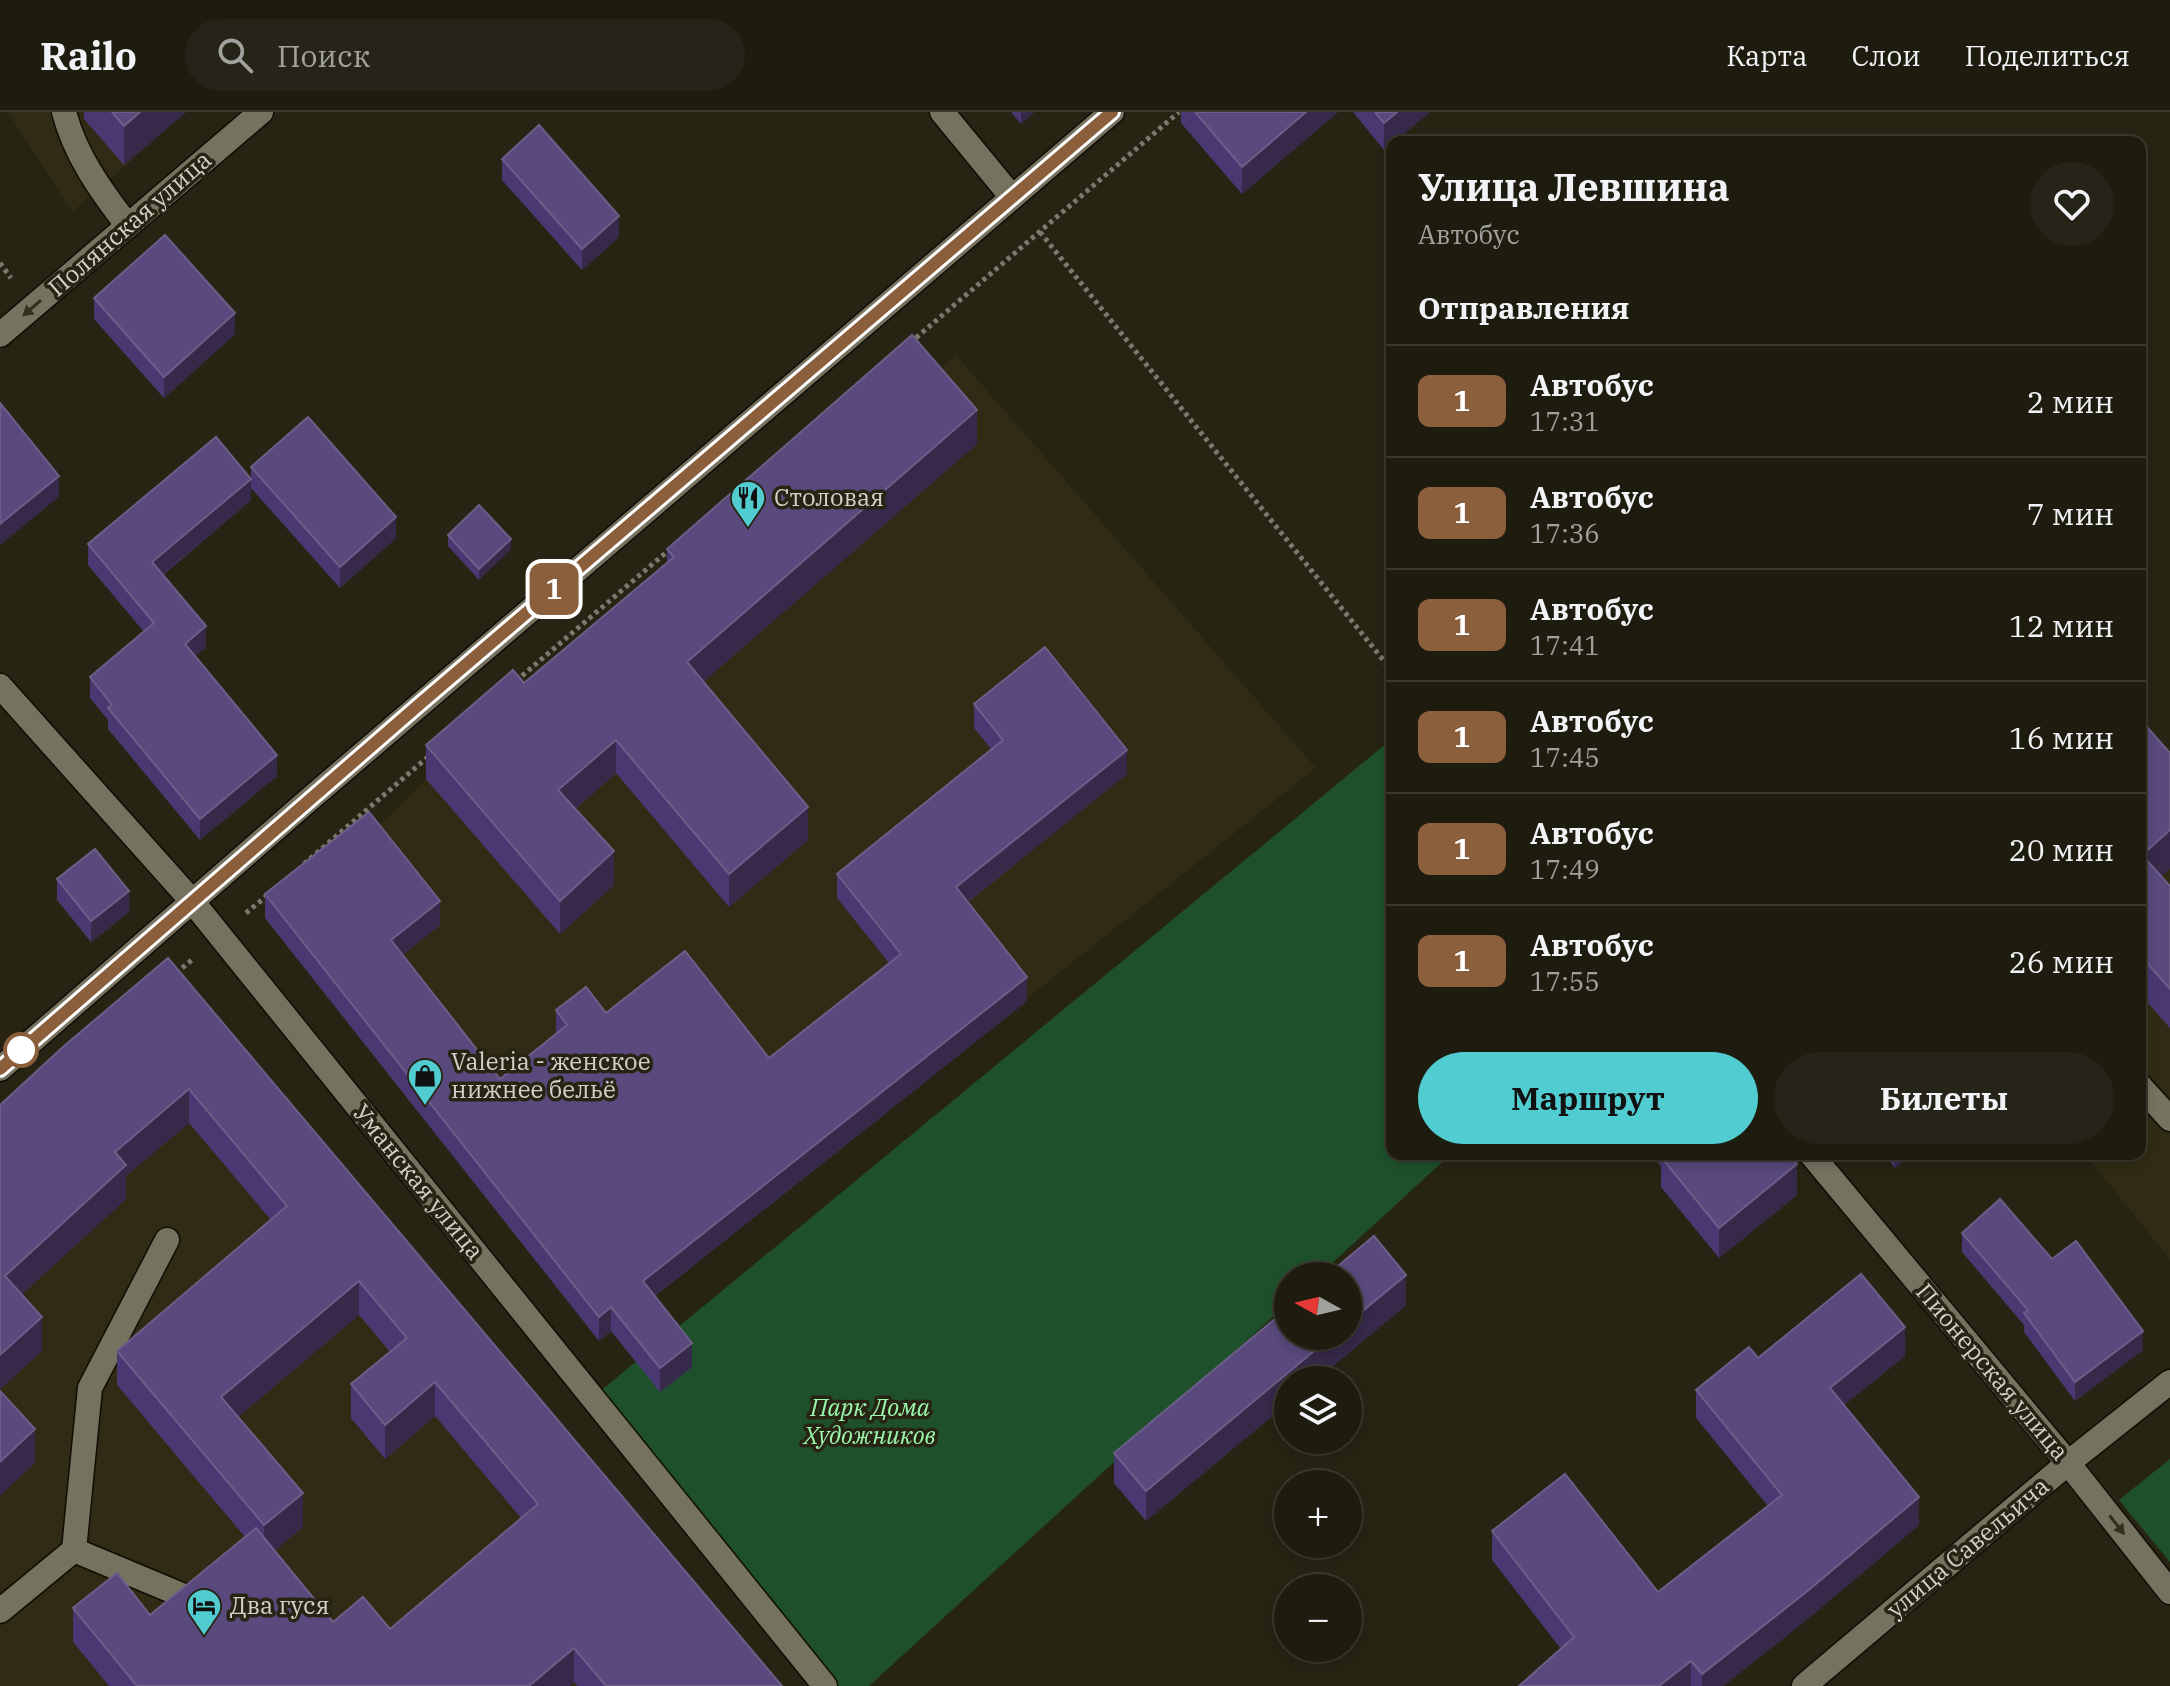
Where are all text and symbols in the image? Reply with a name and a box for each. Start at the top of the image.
search box [185,19,745,91]
text: Railo [40,31,137,80]
icon: search [213,33,257,77]
text: Поиск [277,36,370,75]
text: Карта [1726,37,1807,74]
text: Слои [1851,37,1921,74]
text: Поделиться [1965,37,2130,74]
street label: Полянская улица [41,143,218,303]
text: Улица Левшина [1418,162,1730,211]
button: heart [2030,162,2114,246]
text: Автобус [1418,217,1520,251]
text: Отправления [1418,288,1629,327]
one-way arrow [22,299,41,317]
text: Автобус [1530,365,1654,404]
text: 1 [1454,382,1470,419]
text: 2 мин [2027,382,2114,421]
text: 17:31 [1530,404,1600,438]
text: Автобус [1530,477,1654,516]
restaurant icon: Столовая [729,479,767,529]
place label: Столовая [774,481,884,513]
text: 1 [1454,494,1470,531]
text: 7 мин [2027,494,2114,533]
text: 17:36 [1530,516,1600,550]
line badge: 1 [528,563,580,615]
text: 1 [546,570,562,607]
text: Автобус [1530,589,1654,628]
text: 1 [1454,606,1470,643]
text: 12 мин [2009,606,2114,645]
text: 17:41 [1530,628,1600,662]
text: Автобус [1530,701,1654,740]
text: 1 [1454,718,1470,755]
text: 16 мин [2009,718,2114,757]
text: 17:45 [1530,740,1600,774]
text: Автобус [1530,813,1654,852]
text: 1 [1454,830,1470,867]
text: 20 мин [2009,830,2114,869]
text: 17:49 [1530,852,1600,886]
text: Автобус [1530,925,1654,964]
text: 1 [1454,942,1470,979]
text: 26 мин [2009,942,2114,981]
text: 17:55 [1530,964,1600,998]
unlabelled marker [4,1033,38,1067]
place label: Valeria - женское нижнее бельё [451,1045,651,1105]
button: Маршрут [1418,1052,1758,1144]
button: Билеты [1774,1052,2114,1144]
shop icon: Valeria - женское нижнее бельё [406,1057,444,1107]
street label: Уманская улица [346,1097,491,1266]
north arrow [1274,1262,1362,1350]
map controls [1274,1262,1362,1662]
street label: Пионерская улица [1909,1276,2076,1467]
button: layers [1274,1366,1362,1454]
park label: Парк Дома Художников [802,1391,936,1451]
button: + [1274,1470,1362,1558]
street label: улица Савельича [1879,1470,2055,1625]
one-way arrow [2108,1515,2124,1535]
button: − [1274,1574,1362,1662]
hotel icon: Два гуся [185,1587,223,1637]
place label: Два гуся [230,1589,329,1621]

